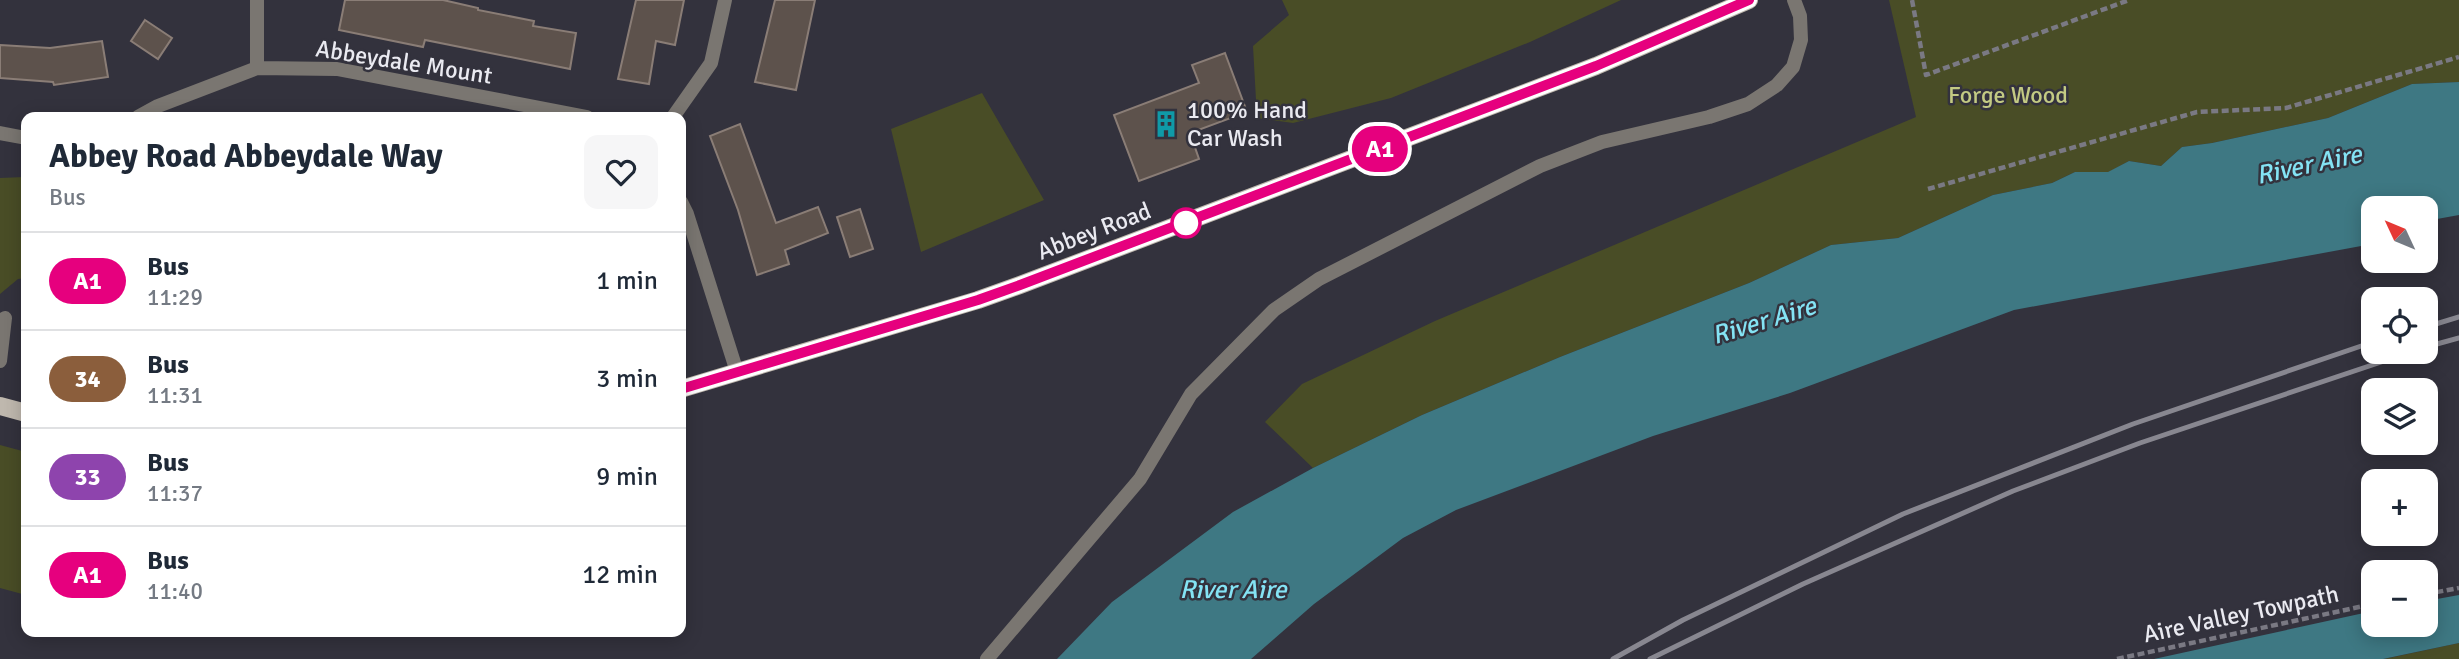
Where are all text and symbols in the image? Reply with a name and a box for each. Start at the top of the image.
street label: Abbeydale Mount [314,33,494,91]
park label: Forge Wood [1948,80,2068,110]
place label: 100% Hand Car Wash [1187,95,1307,153]
building icon: 100% Hand Car Wash [1151,109,1181,139]
line badge: A1 [1348,126,1412,172]
text: A1 [1366,134,1394,164]
button: heart [584,135,658,209]
text: Abbey Road Abbeydale Way [49,136,443,177]
water label: River Aire [2253,138,2367,192]
text: Bus [49,183,86,212]
street label: Abbey Road [1033,196,1155,266]
north arrow [2361,196,2438,273]
map controls [2361,196,2438,637]
unlabelled marker [1171,208,1201,238]
text: Bus [147,251,189,283]
text: 1 min [596,265,658,297]
text: A1 [73,266,102,296]
text: 11:29 [147,283,203,312]
button: locate [2361,287,2438,364]
water label: River Aire [1708,289,1822,352]
text: Bus [147,349,189,381]
text: 3 min [596,363,658,395]
text: 34 [75,364,100,394]
button: layers [2361,378,2438,455]
text: 11:31 [147,381,203,410]
text: Bus [147,447,189,479]
text: 9 min [596,461,658,493]
text: 33 [75,462,100,492]
button: + [2361,469,2438,546]
text: 11:37 [147,479,203,508]
text: Bus [147,545,189,577]
text: 12 min [582,559,658,591]
text: A1 [73,560,102,590]
button: − [2361,560,2438,637]
water label: River Aire [1179,574,1289,606]
text: 11:40 [147,577,203,606]
street label: Aire Valley Towpath [2140,579,2342,649]

